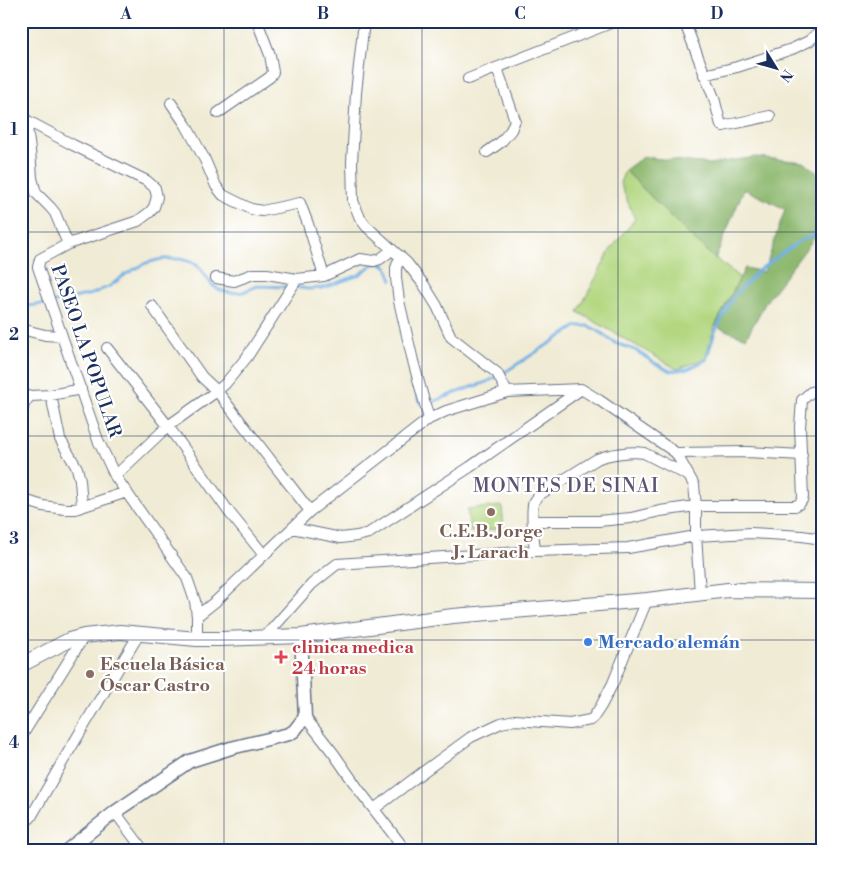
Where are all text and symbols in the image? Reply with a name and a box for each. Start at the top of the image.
text: A [119,4,132,24]
text: B [317,4,329,24]
text: C [514,4,526,24]
text: D [711,4,724,24]
north arrow [750,42,800,92]
text: N [775,65,796,85]
text: 1 [10,120,18,140]
street label: PASEO LA POPULAR [46,262,127,441]
text: 2 [9,325,19,345]
district label: MONTES DE SINAI [473,474,659,498]
marker: C.E.B. Jorge J. Larach [485,506,497,518]
place label: C.E.B. Jorge J. Larach [439,520,543,564]
text: 3 [9,529,19,549]
place label: Mercado alemán [598,631,740,654]
place label: clinica medica 24 horas [292,636,414,680]
marker: Mercado alemán [582,636,594,648]
marker: clinica medica 24 horas [274,650,288,664]
place label: Escuela Básica Óscar Castro [100,653,225,697]
marker: Escuela Básica Óscar Castro [84,668,96,680]
text: 4 [9,733,20,753]

